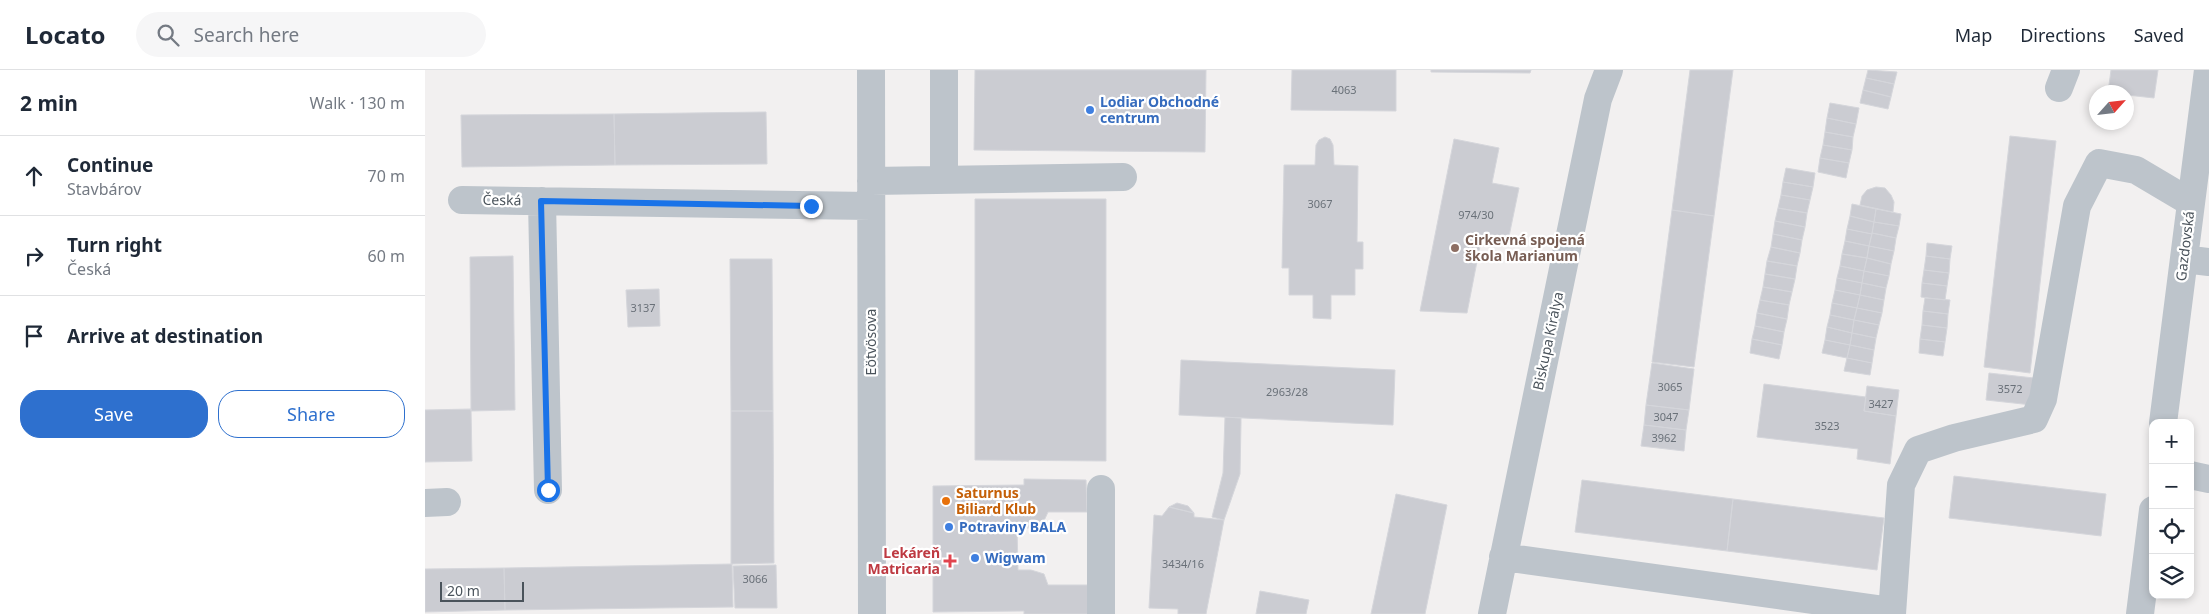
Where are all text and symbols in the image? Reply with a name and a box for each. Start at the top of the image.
search box [136,12,486,57]
text: Locato [25,18,106,51]
icon: search [154,21,182,49]
text: Search here [194,22,299,48]
text: Map [1955,23,1992,47]
text: Directions [2020,23,2106,47]
text: Saved [2134,23,2184,47]
house number: 4063 [1331,82,1357,97]
north arrow [2089,85,2134,130]
text: 2 min [20,89,78,117]
text: Walk · 130 m [310,92,405,114]
place label: Lodiar Obchodné centrum [1100,92,1219,127]
marker: Lodiar Obchodné centrum [1084,104,1096,116]
text: Continue [67,152,153,178]
icon: ahead [20,162,48,190]
text: 70 m [368,165,405,187]
text: Stavbárov [67,178,141,200]
street label: Česká [482,190,522,209]
route end [800,195,823,218]
house number: 3067 [1307,196,1333,211]
house number: 974/30 [1458,207,1494,222]
street label: Gazdovská [2171,210,2198,282]
place label: Cirkevná spojená škola Marianum [1465,230,1585,265]
text: Turn right [67,232,162,258]
icon: right [20,242,48,270]
marker: Cirkevná spojená škola Marianum [1449,242,1461,254]
text: 60 m [368,245,405,267]
text: Česká [67,258,111,280]
street label: Biskupa Királya [1528,290,1567,392]
house number: 3137 [630,300,656,315]
street label: Eötvösova [861,309,880,375]
icon: arrive [20,322,48,350]
text: Arrive at destination [67,323,263,349]
house number: 3065 [1657,379,1683,394]
house number: 3572 [1997,381,2023,396]
house number: 2963/28 [1266,384,1308,399]
button: Save [20,390,208,438]
button: Share [218,390,405,438]
house number: 3427 [1868,396,1894,411]
house number: 3047 [1653,409,1679,424]
house number: 3523 [1814,418,1840,433]
map controls [2149,419,2194,599]
button: + [2149,419,2194,464]
house number: 3962 [1651,430,1677,445]
button: − [2149,464,2194,509]
route start [537,479,560,502]
place label: Saturnus Biliard Klub [956,483,1036,518]
marker: Saturnus Biliard Klub [940,495,952,507]
button: locate [2149,509,2194,554]
place label: Potraviny BALA [959,517,1067,536]
marker: Potraviny BALA [943,521,955,533]
place label: Lekáreň Matricaria [867,543,940,578]
place label: Wigwam [985,548,1046,567]
marker: Wigwam [969,552,981,564]
button: layers [2149,554,2194,599]
marker: Lekáreň Matricaria [944,555,956,567]
house number: 3434/16 [1162,556,1204,571]
house number: 3066 [742,571,768,586]
scale bar [440,579,524,602]
text: 20 m [447,581,480,600]

